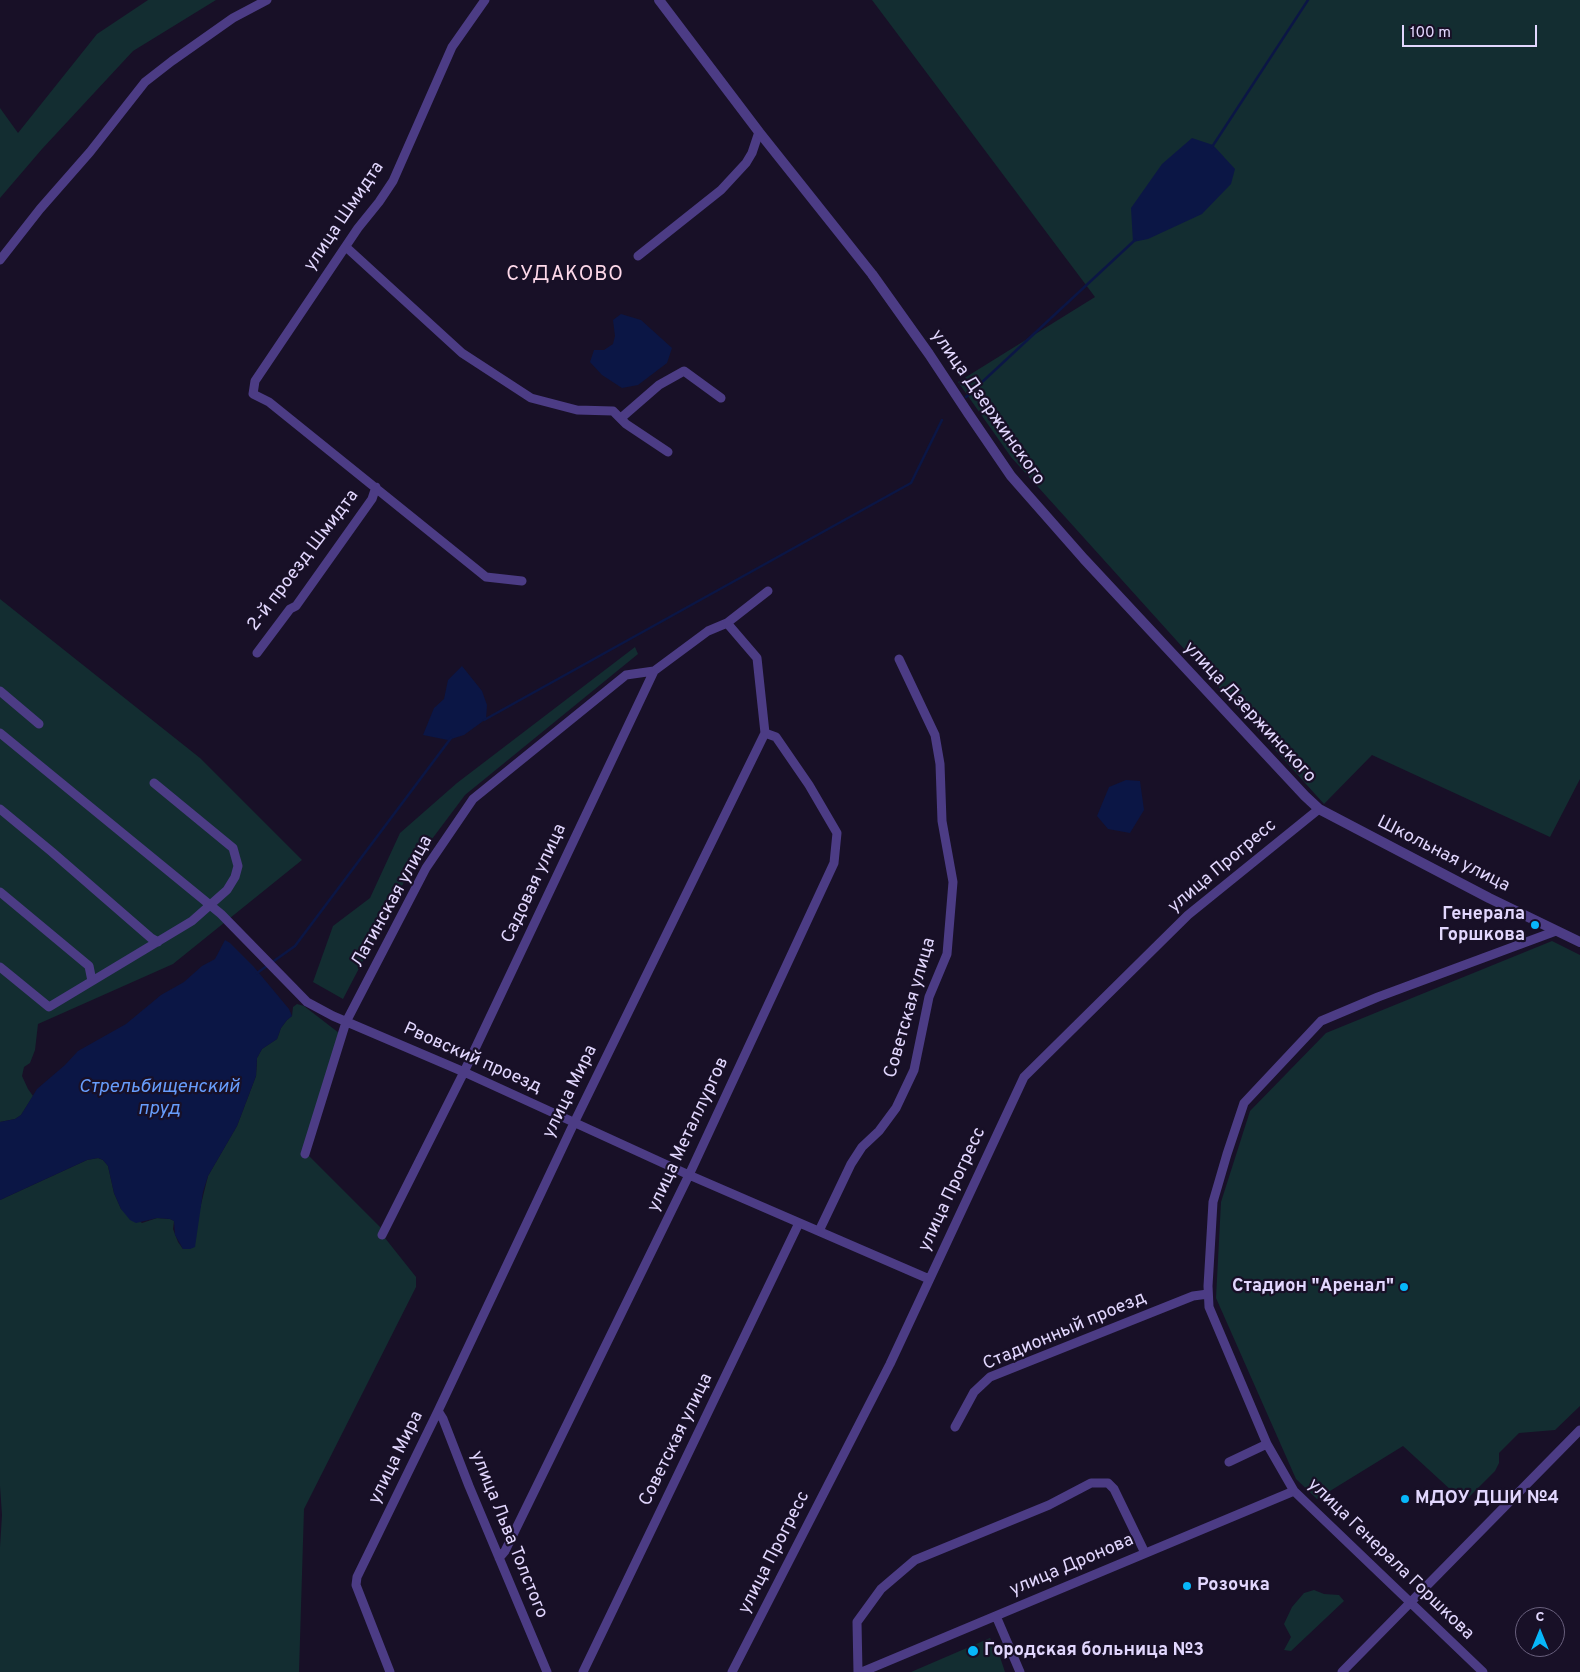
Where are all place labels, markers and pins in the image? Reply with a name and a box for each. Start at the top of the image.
place label: Генерала Горшкова [1439,904,1525,946]
marker: Генерала Горшкова [1529,919,1541,931]
place label: Стадион "Аренал" [1232,1276,1394,1298]
marker: Стадион "Аренал" [1398,1281,1410,1293]
place label: МДОУ ДШИ №4 [1415,1488,1559,1510]
marker: МДОУ ДШИ №4 [1399,1493,1411,1505]
place label: Розочка [1197,1575,1270,1597]
marker: Розочка [1181,1580,1193,1592]
place label: Городская больница №3 [984,1640,1204,1662]
marker: Городская больница №3 [966,1644,980,1658]

